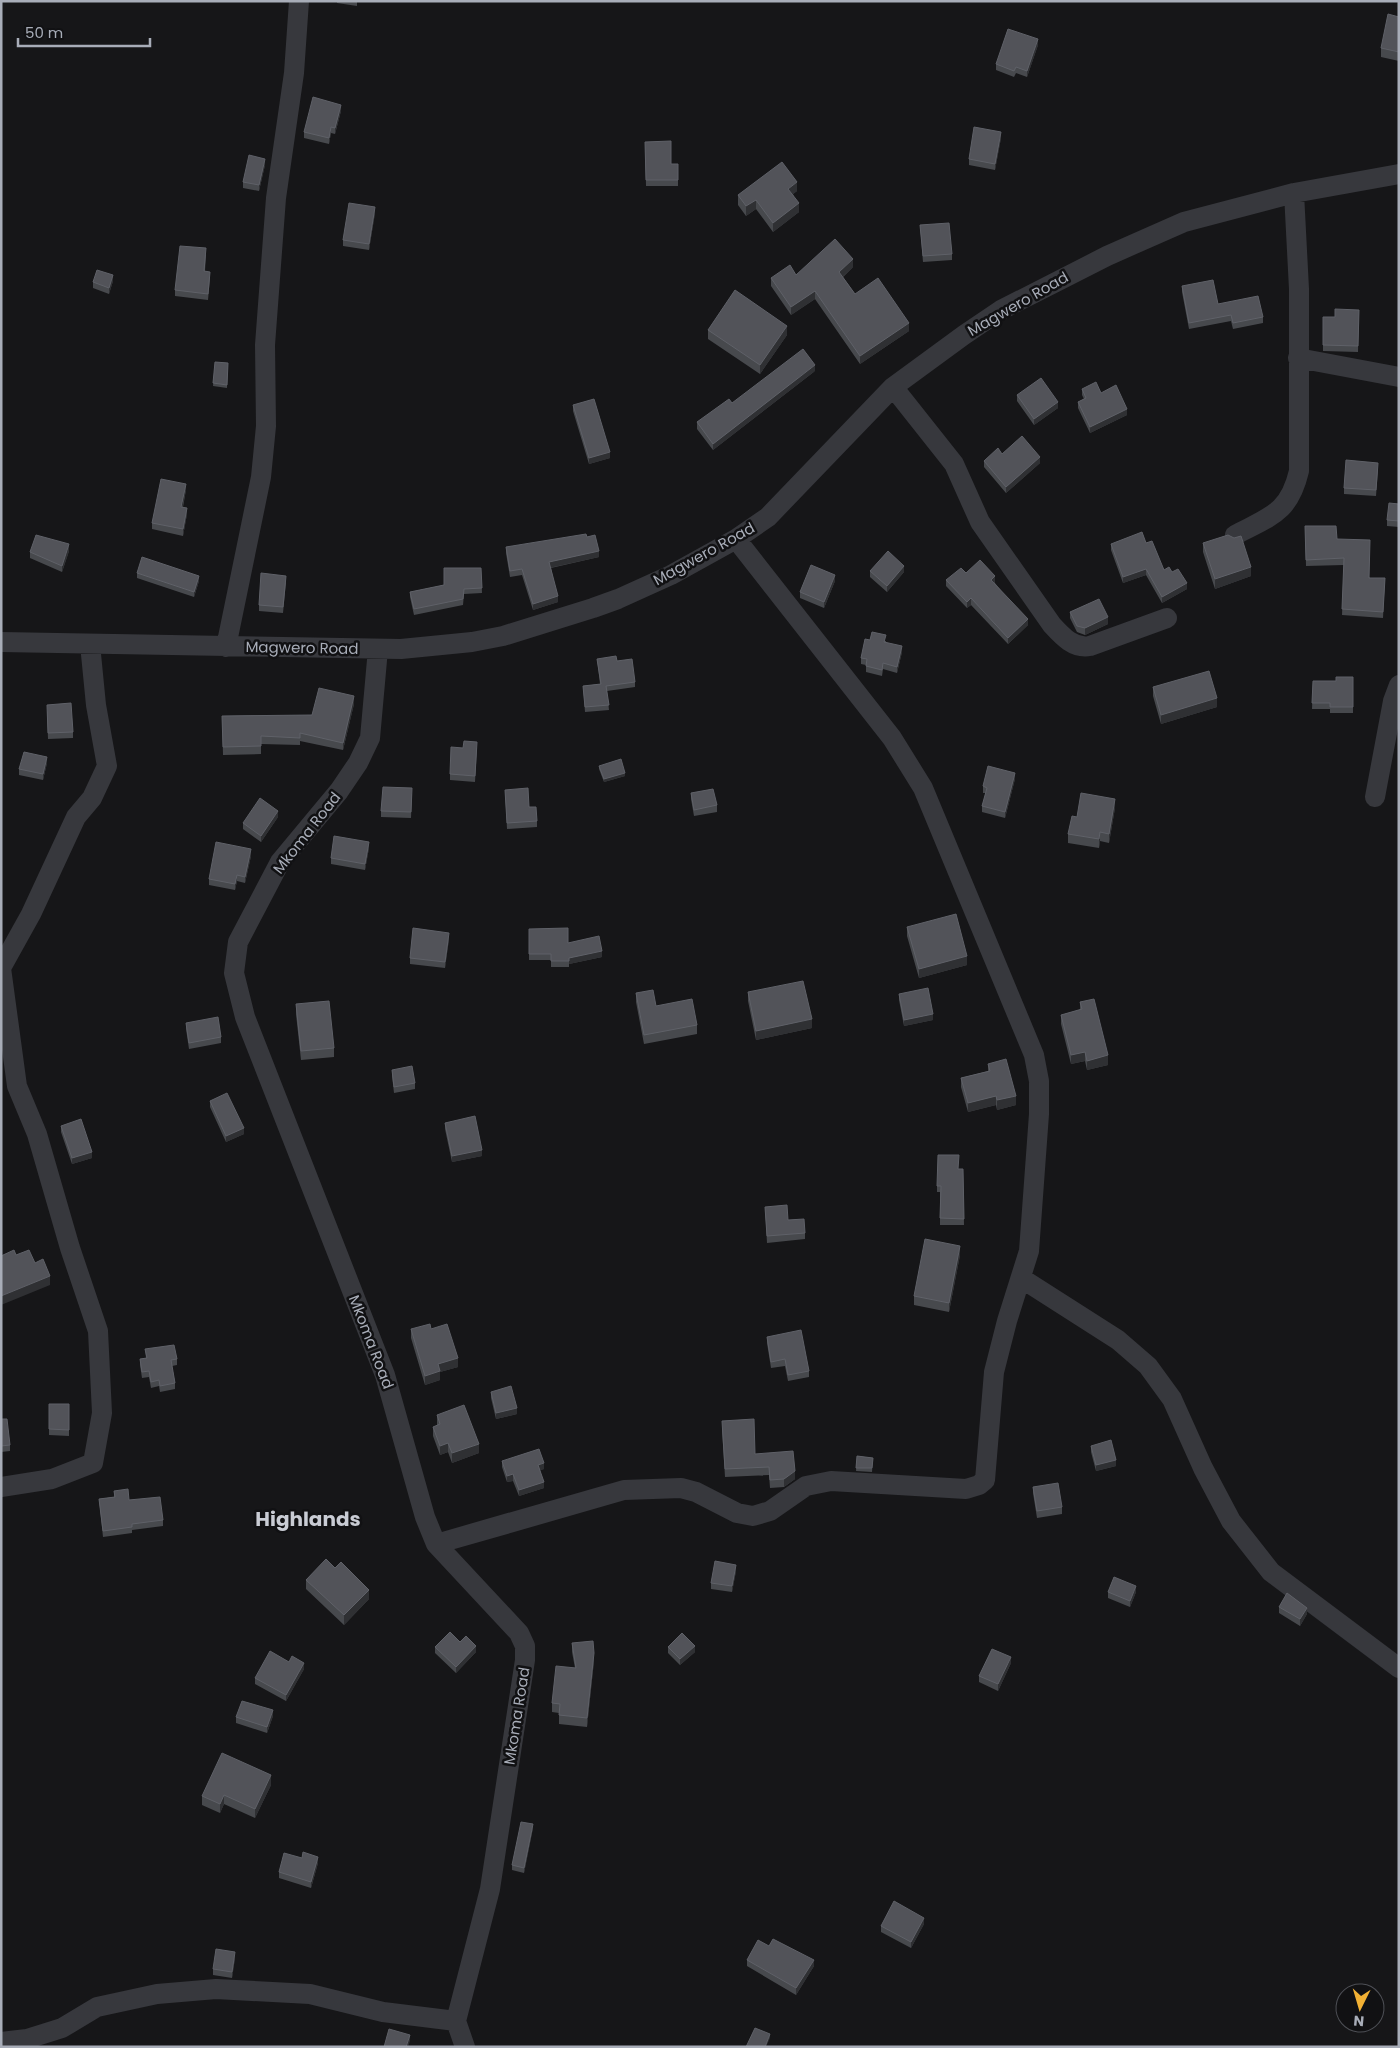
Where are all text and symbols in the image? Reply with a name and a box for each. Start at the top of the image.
scale bar [18,15,150,47]
text: 50 m [25,22,63,43]
street label: Magwero Road [964,266,1072,341]
street label: Magwero Road [649,517,758,590]
street label: Magwero Road [245,636,359,659]
street label: Mkoma Road [268,787,345,878]
street label: Mkoma Road [344,1292,399,1392]
district label: Highlands [255,1505,361,1533]
street label: Mkoma Road [498,1665,535,1766]
north arrow [1335,1983,1385,2033]
text: N [1353,2011,1365,2031]

